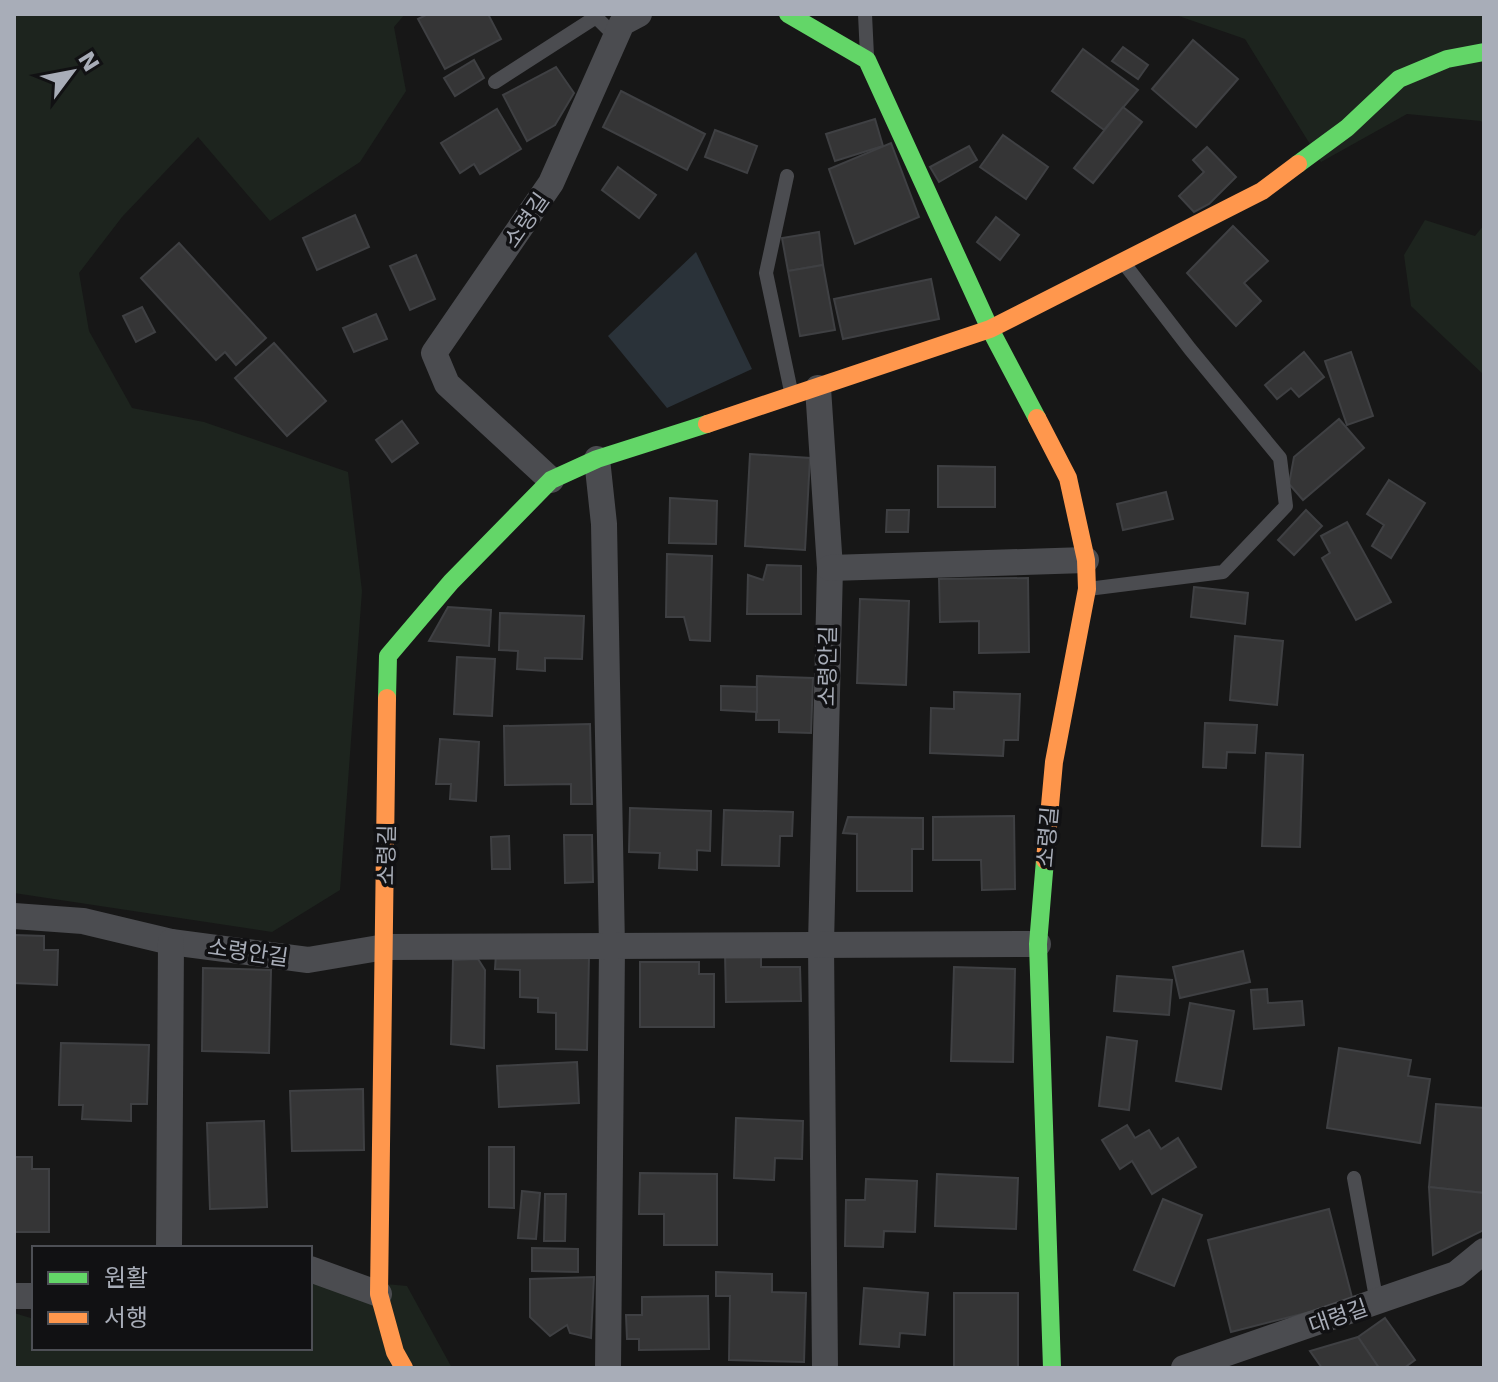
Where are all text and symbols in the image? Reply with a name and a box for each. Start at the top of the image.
north arrow [32,32,112,112]
text: N [73,47,104,76]
street label: 소령길 [499,188,554,252]
street label: 소령안길 [814,625,841,707]
street label: 소령길 [1032,806,1063,868]
street label: 소령길 [373,824,400,886]
street label: 소령안길 [206,934,290,971]
legend [32,1246,312,1350]
text: 원활 [104,1264,148,1292]
street label: 대령길 [1305,1295,1371,1338]
text: 서행 [104,1304,148,1332]

